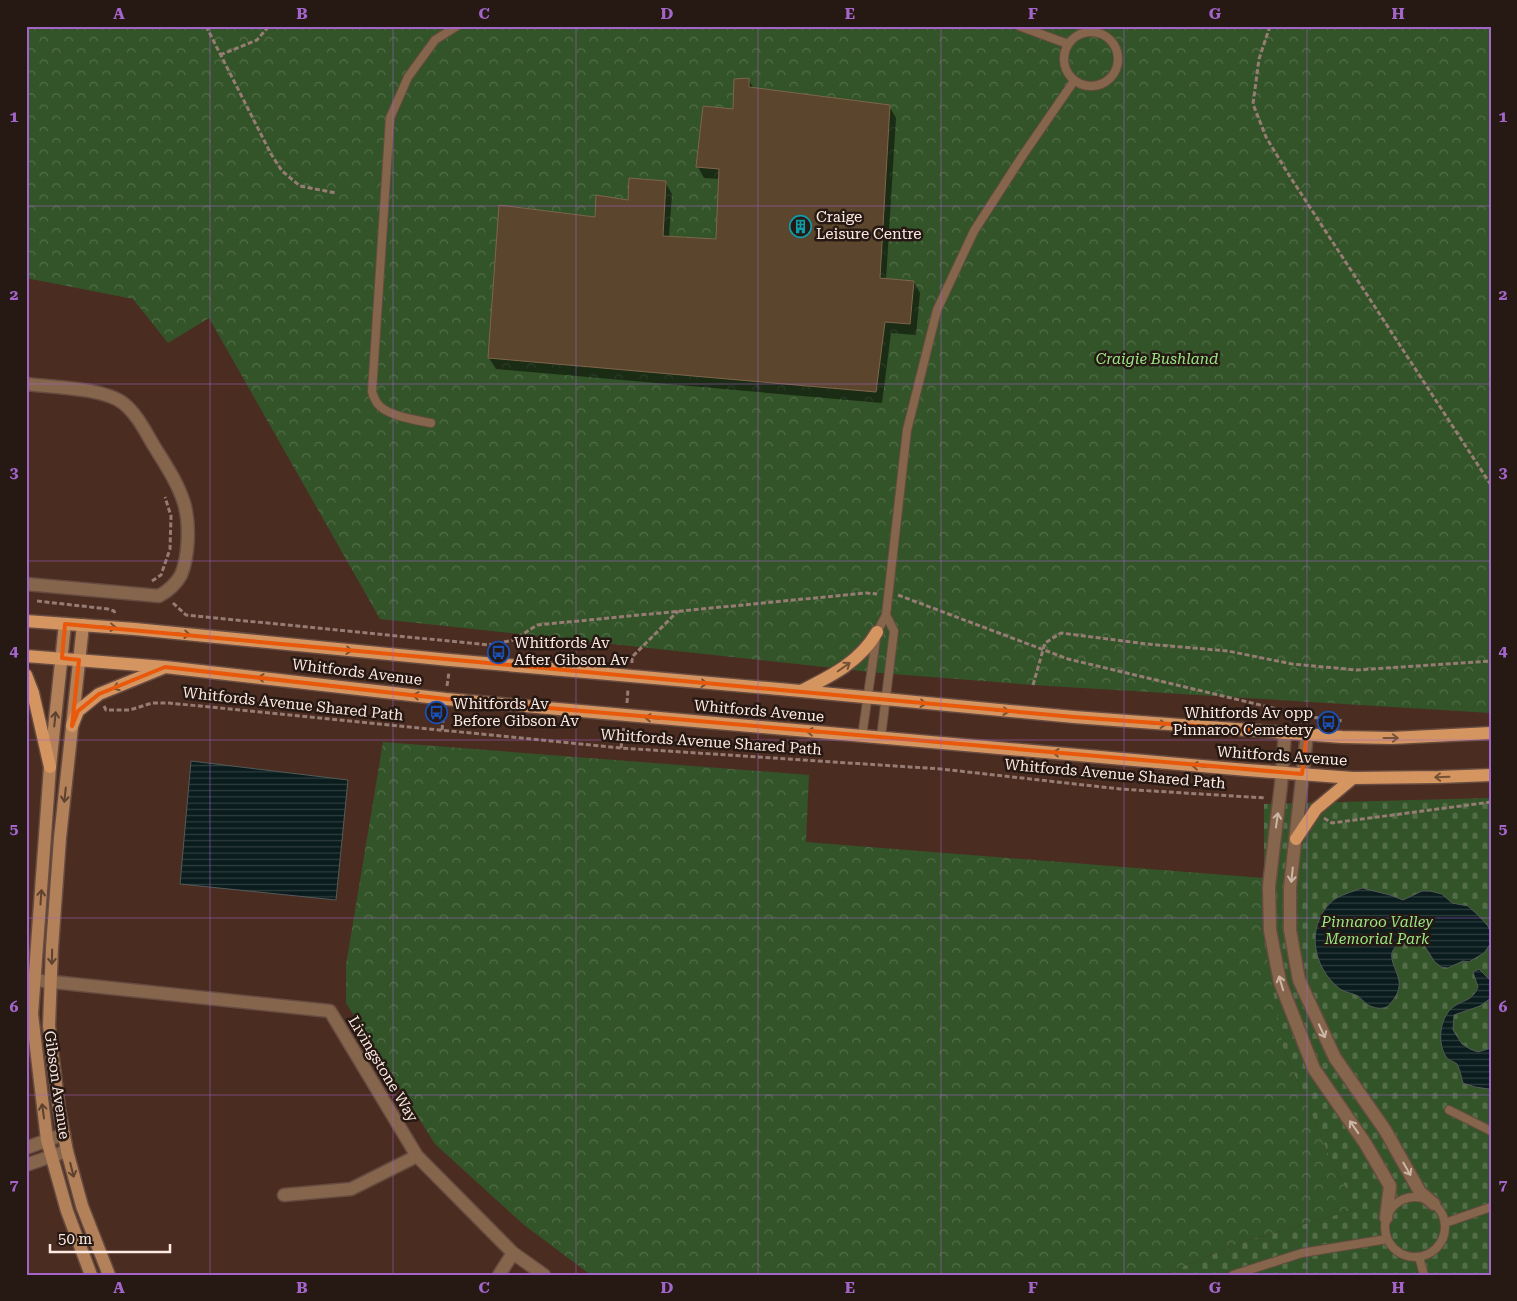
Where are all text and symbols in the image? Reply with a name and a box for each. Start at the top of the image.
text: A [113,4,125,23]
text: B [296,4,308,23]
text: C [478,4,490,23]
text: D [661,4,674,23]
text: E [845,4,855,23]
text: F [1028,4,1038,23]
text: G [1209,4,1222,23]
text: H [1391,4,1405,23]
text: 1 [10,107,19,126]
text: 1 [1499,107,1508,126]
place label: Craige Leisure Centre [816,208,922,243]
building icon: Craige Leisure Centre [788,214,812,238]
text: 2 [10,285,19,304]
text: 2 [1499,285,1508,304]
park label: Craigie Bushland [1096,350,1218,368]
text: 3 [10,463,19,482]
text: 3 [1499,463,1508,482]
one-way arrow [101,622,117,632]
one-way arrow [175,629,191,639]
place label: Whitfords Av After Gibson Av [514,634,629,669]
bus stop icon: Whitfords Av After Gibson Av [486,640,510,664]
text: 4 [10,641,19,660]
text: 4 [1499,641,1508,660]
one-way arrow [337,645,353,655]
street label: Whitfords Avenue [291,655,423,689]
one-way arrow [837,662,851,672]
one-way arrow [257,673,273,683]
one-way arrow [692,678,708,688]
one-way arrow [113,681,128,691]
street label: Whitfords Avenue Shared Path [182,683,405,725]
one-way arrow [412,691,428,701]
place label: Whitfords Av Before Gibson Av [453,695,579,730]
street label: Whitfords Avenue [693,696,825,726]
one-way arrow [911,698,927,708]
bus stop icon: Whitfords Av Before Gibson Av [425,701,449,725]
place label: Whitfords Av opp Pinnaroo Cemetery [1173,704,1313,739]
one-way arrow [994,706,1010,715]
bus stop icon: Whitfords Av opp Pinnaroo Cemetery [1317,710,1341,734]
one-way arrow [50,711,60,727]
one-way arrow [644,713,660,722]
one-way arrow [1151,719,1167,728]
street label: Whitfords Avenue Shared Path [600,725,823,759]
one-way arrow [806,727,822,736]
one-way arrow [1382,733,1398,743]
street label: Whitfords Avenue [1216,742,1348,770]
one-way arrow [1052,749,1068,758]
street label: Whitfords Avenue Shared Path [1004,755,1227,793]
one-way arrow [1191,761,1207,770]
one-way arrow [1434,772,1450,782]
one-way arrow [60,787,70,803]
one-way arrow [1272,813,1282,829]
text: 5 [10,819,19,838]
text: 5 [1499,819,1508,838]
one-way arrow [1287,866,1297,882]
one-way arrow [36,889,45,905]
park label: Pinnaroo Valley Memorial Park [1320,913,1433,948]
one-way arrow [47,948,57,965]
one-way arrow [1275,975,1285,991]
text: 6 [10,997,19,1016]
text: 6 [1499,997,1508,1016]
street label: Livingstone Way [344,1013,422,1125]
one-way arrow [1318,1023,1328,1038]
street label: Gibson Avenue [40,1029,74,1141]
one-way arrow [38,1103,48,1119]
one-way arrow [1349,1120,1359,1134]
one-way arrow [68,1161,77,1177]
one-way arrow [1403,1162,1413,1176]
text: 7 [10,1175,19,1194]
text: 7 [1499,1175,1508,1194]
scale bar [50,1221,170,1253]
text: 50 m [58,1230,93,1248]
text: A [113,1278,125,1297]
text: B [296,1278,308,1297]
text: C [478,1278,490,1297]
text: D [661,1278,674,1297]
text: E [845,1278,855,1297]
text: F [1028,1278,1038,1297]
text: G [1209,1278,1222,1297]
text: H [1391,1278,1405,1297]

